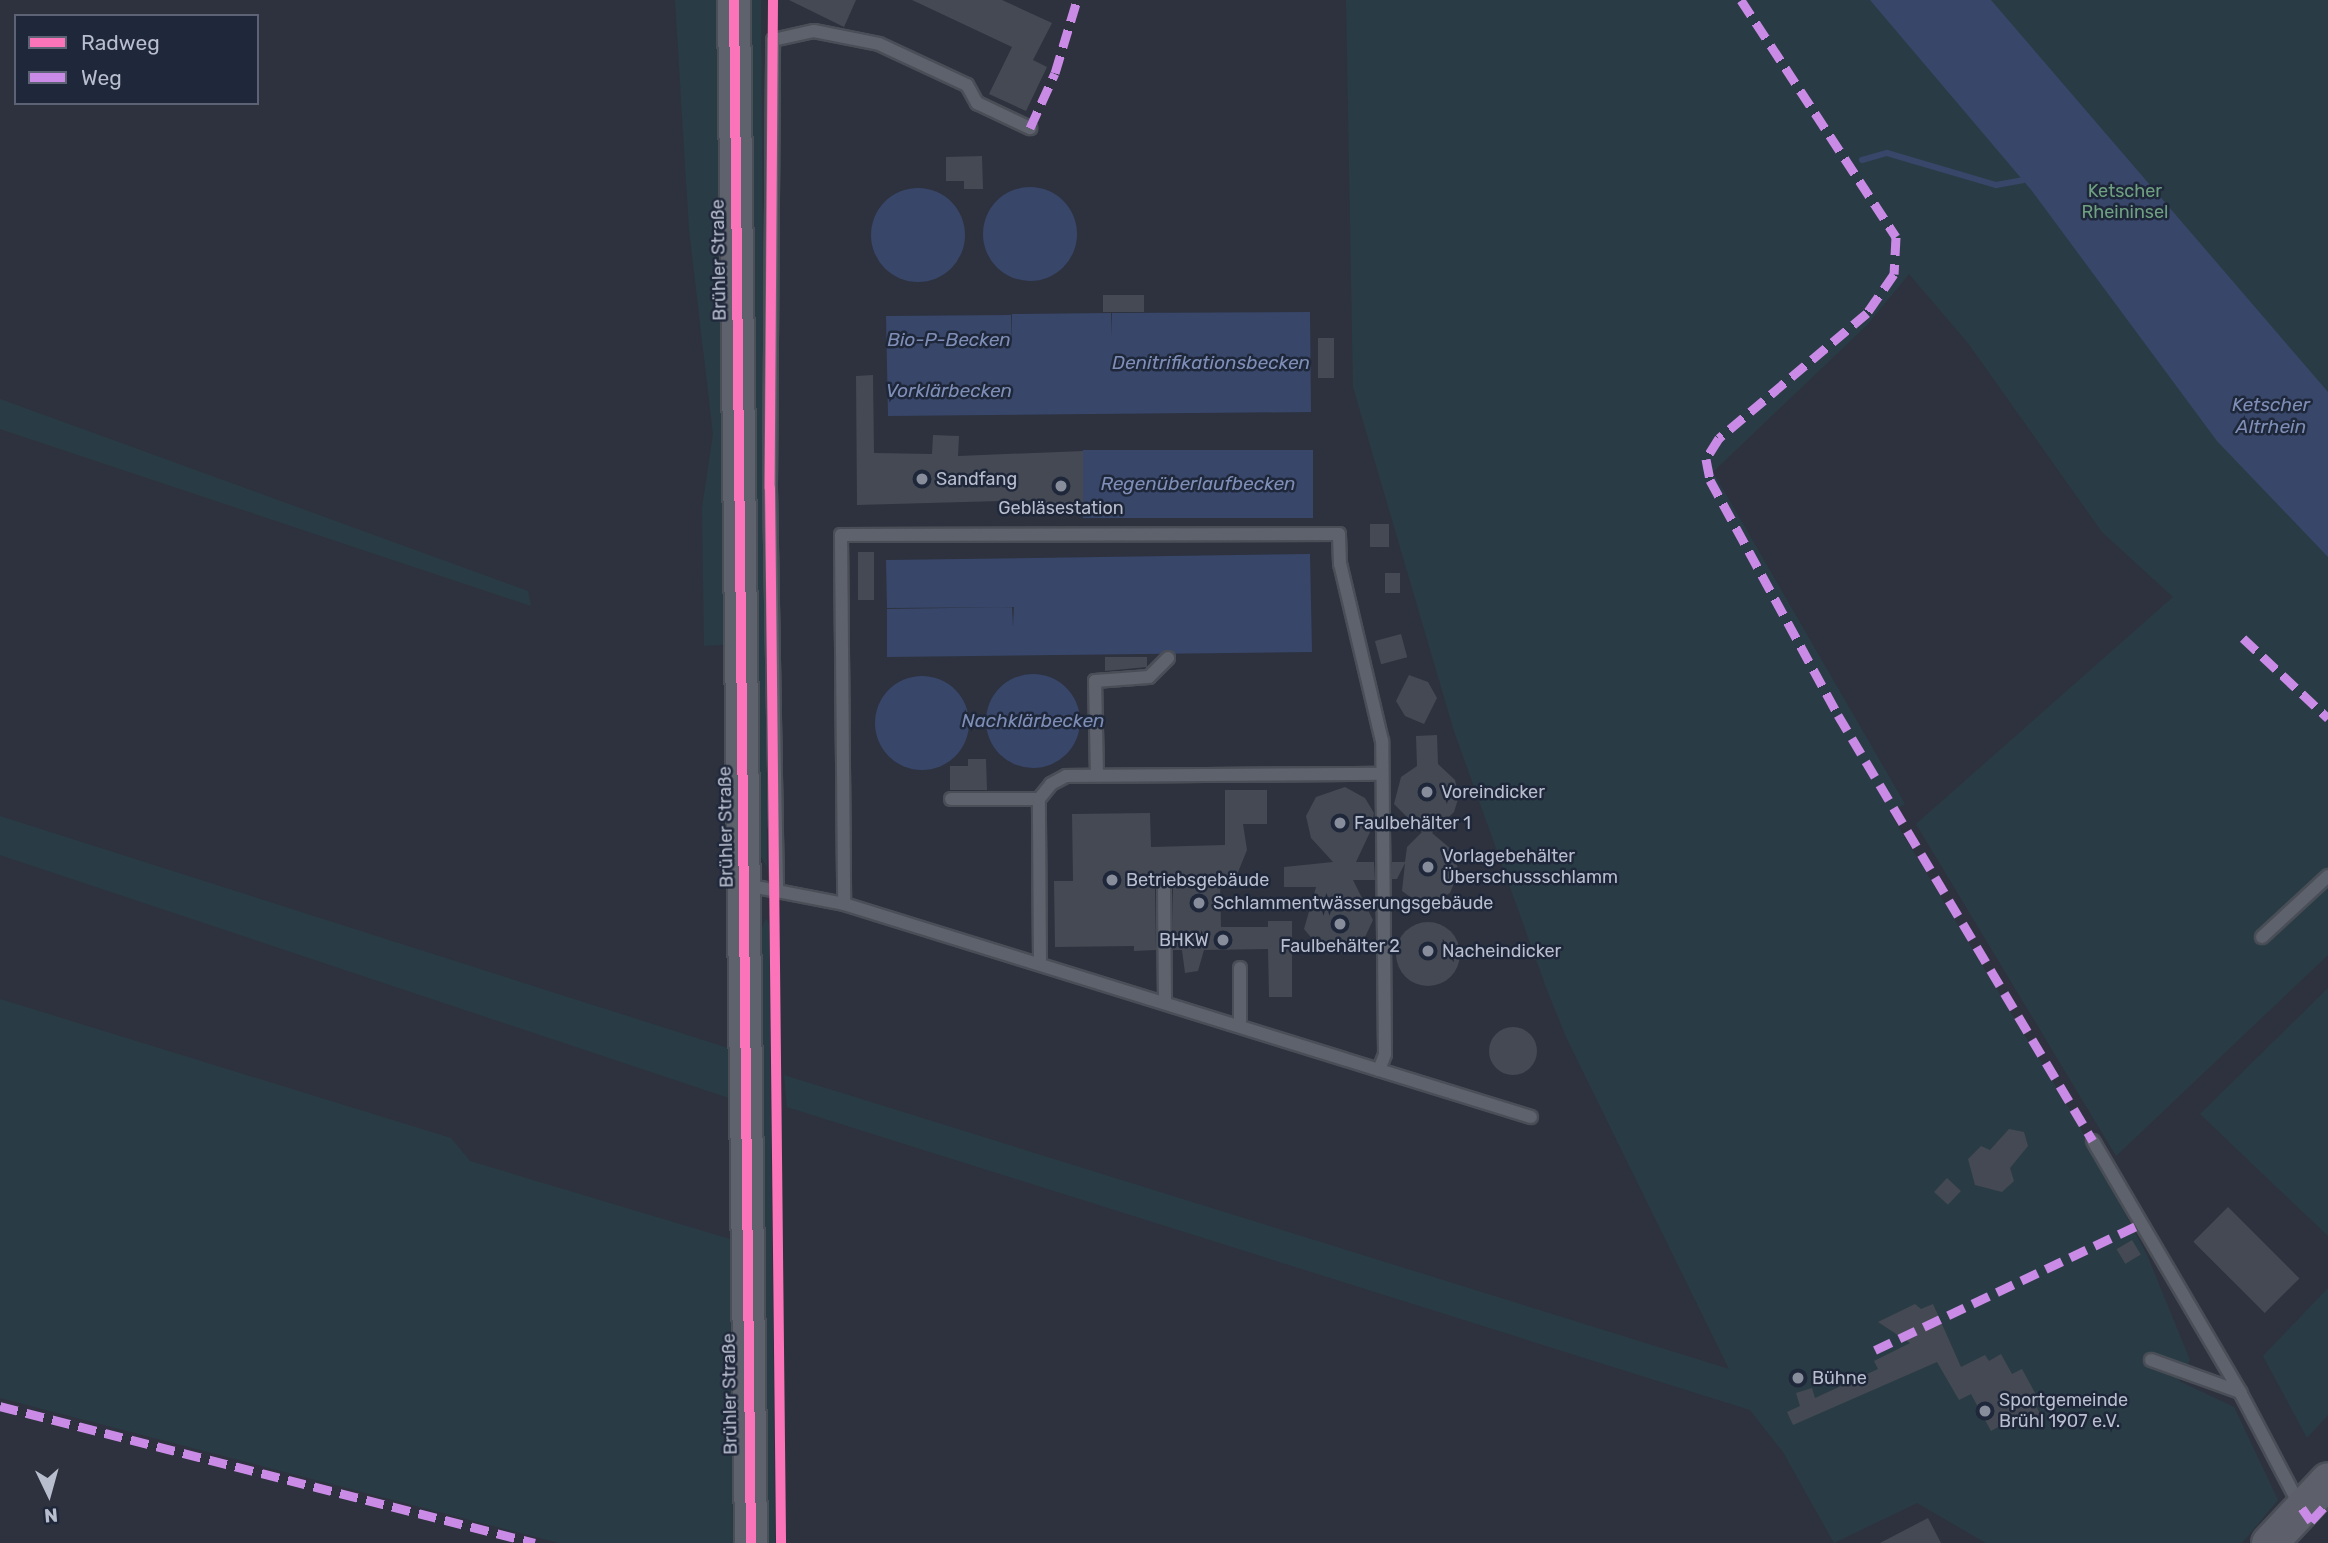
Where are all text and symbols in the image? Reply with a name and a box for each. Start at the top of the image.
legend [14,14,259,105]
text: Radweg [81,30,160,55]
text: Weg [81,65,122,90]
park label: Ketscher Rheininsel [2082,181,2168,224]
street label: Brühler Straße [707,199,731,321]
water label: Bio-P-Becken [887,329,1011,351]
water label: Denitrifikationsbecken [1112,352,1310,374]
water label: Vorklärbecken [886,380,1012,402]
water label: Ketscher Altrhein [2232,394,2310,438]
place label: Sandfang [936,468,1017,490]
marker: Sandfang [914,471,930,487]
water label: Regenüberlaufbecken [1100,473,1296,495]
marker: Gebläsestation [1053,478,1069,494]
place label: Gebläsestation [998,497,1124,519]
water label: Nachklärbecken [961,710,1105,732]
street label: Brühler Straße [714,766,738,888]
place label: Voreindicker [1441,781,1545,803]
marker: Voreindicker [1419,784,1435,800]
place label: Faulbehälter 1 [1354,812,1471,834]
marker: Faulbehälter 1 [1332,815,1348,831]
place label: Vorlagebehälter Überschussschlamm [1442,846,1618,888]
marker: Vorlagebehälter Überschussschlamm [1420,859,1436,875]
place label: Betriebsgebäude [1126,869,1269,891]
marker: Betriebsgebäude [1104,872,1120,888]
place label: Schlammentwässerungsgebäude [1213,892,1493,914]
marker: Schlammentwässerungsgebäude [1191,895,1207,911]
marker: Faulbehälter 2 [1332,916,1348,932]
place label: BHKW [1159,929,1209,951]
marker: BHKW [1215,932,1231,948]
place label: Faulbehälter 2 [1280,935,1400,957]
place label: Nacheindicker [1442,940,1561,962]
marker: Nacheindicker [1420,943,1436,959]
street label: Brühler Straße [718,1333,742,1455]
place label: Bühne [1812,1367,1867,1389]
marker: Bühne [1790,1370,1806,1386]
place label: Sportgemeinde Brühl 1907 e.V. [1999,1390,2128,1432]
marker: Sportgemeinde Brühl 1907 e.V. [1977,1403,1993,1419]
north arrow [14,1459,84,1529]
text: N [43,1503,59,1527]

